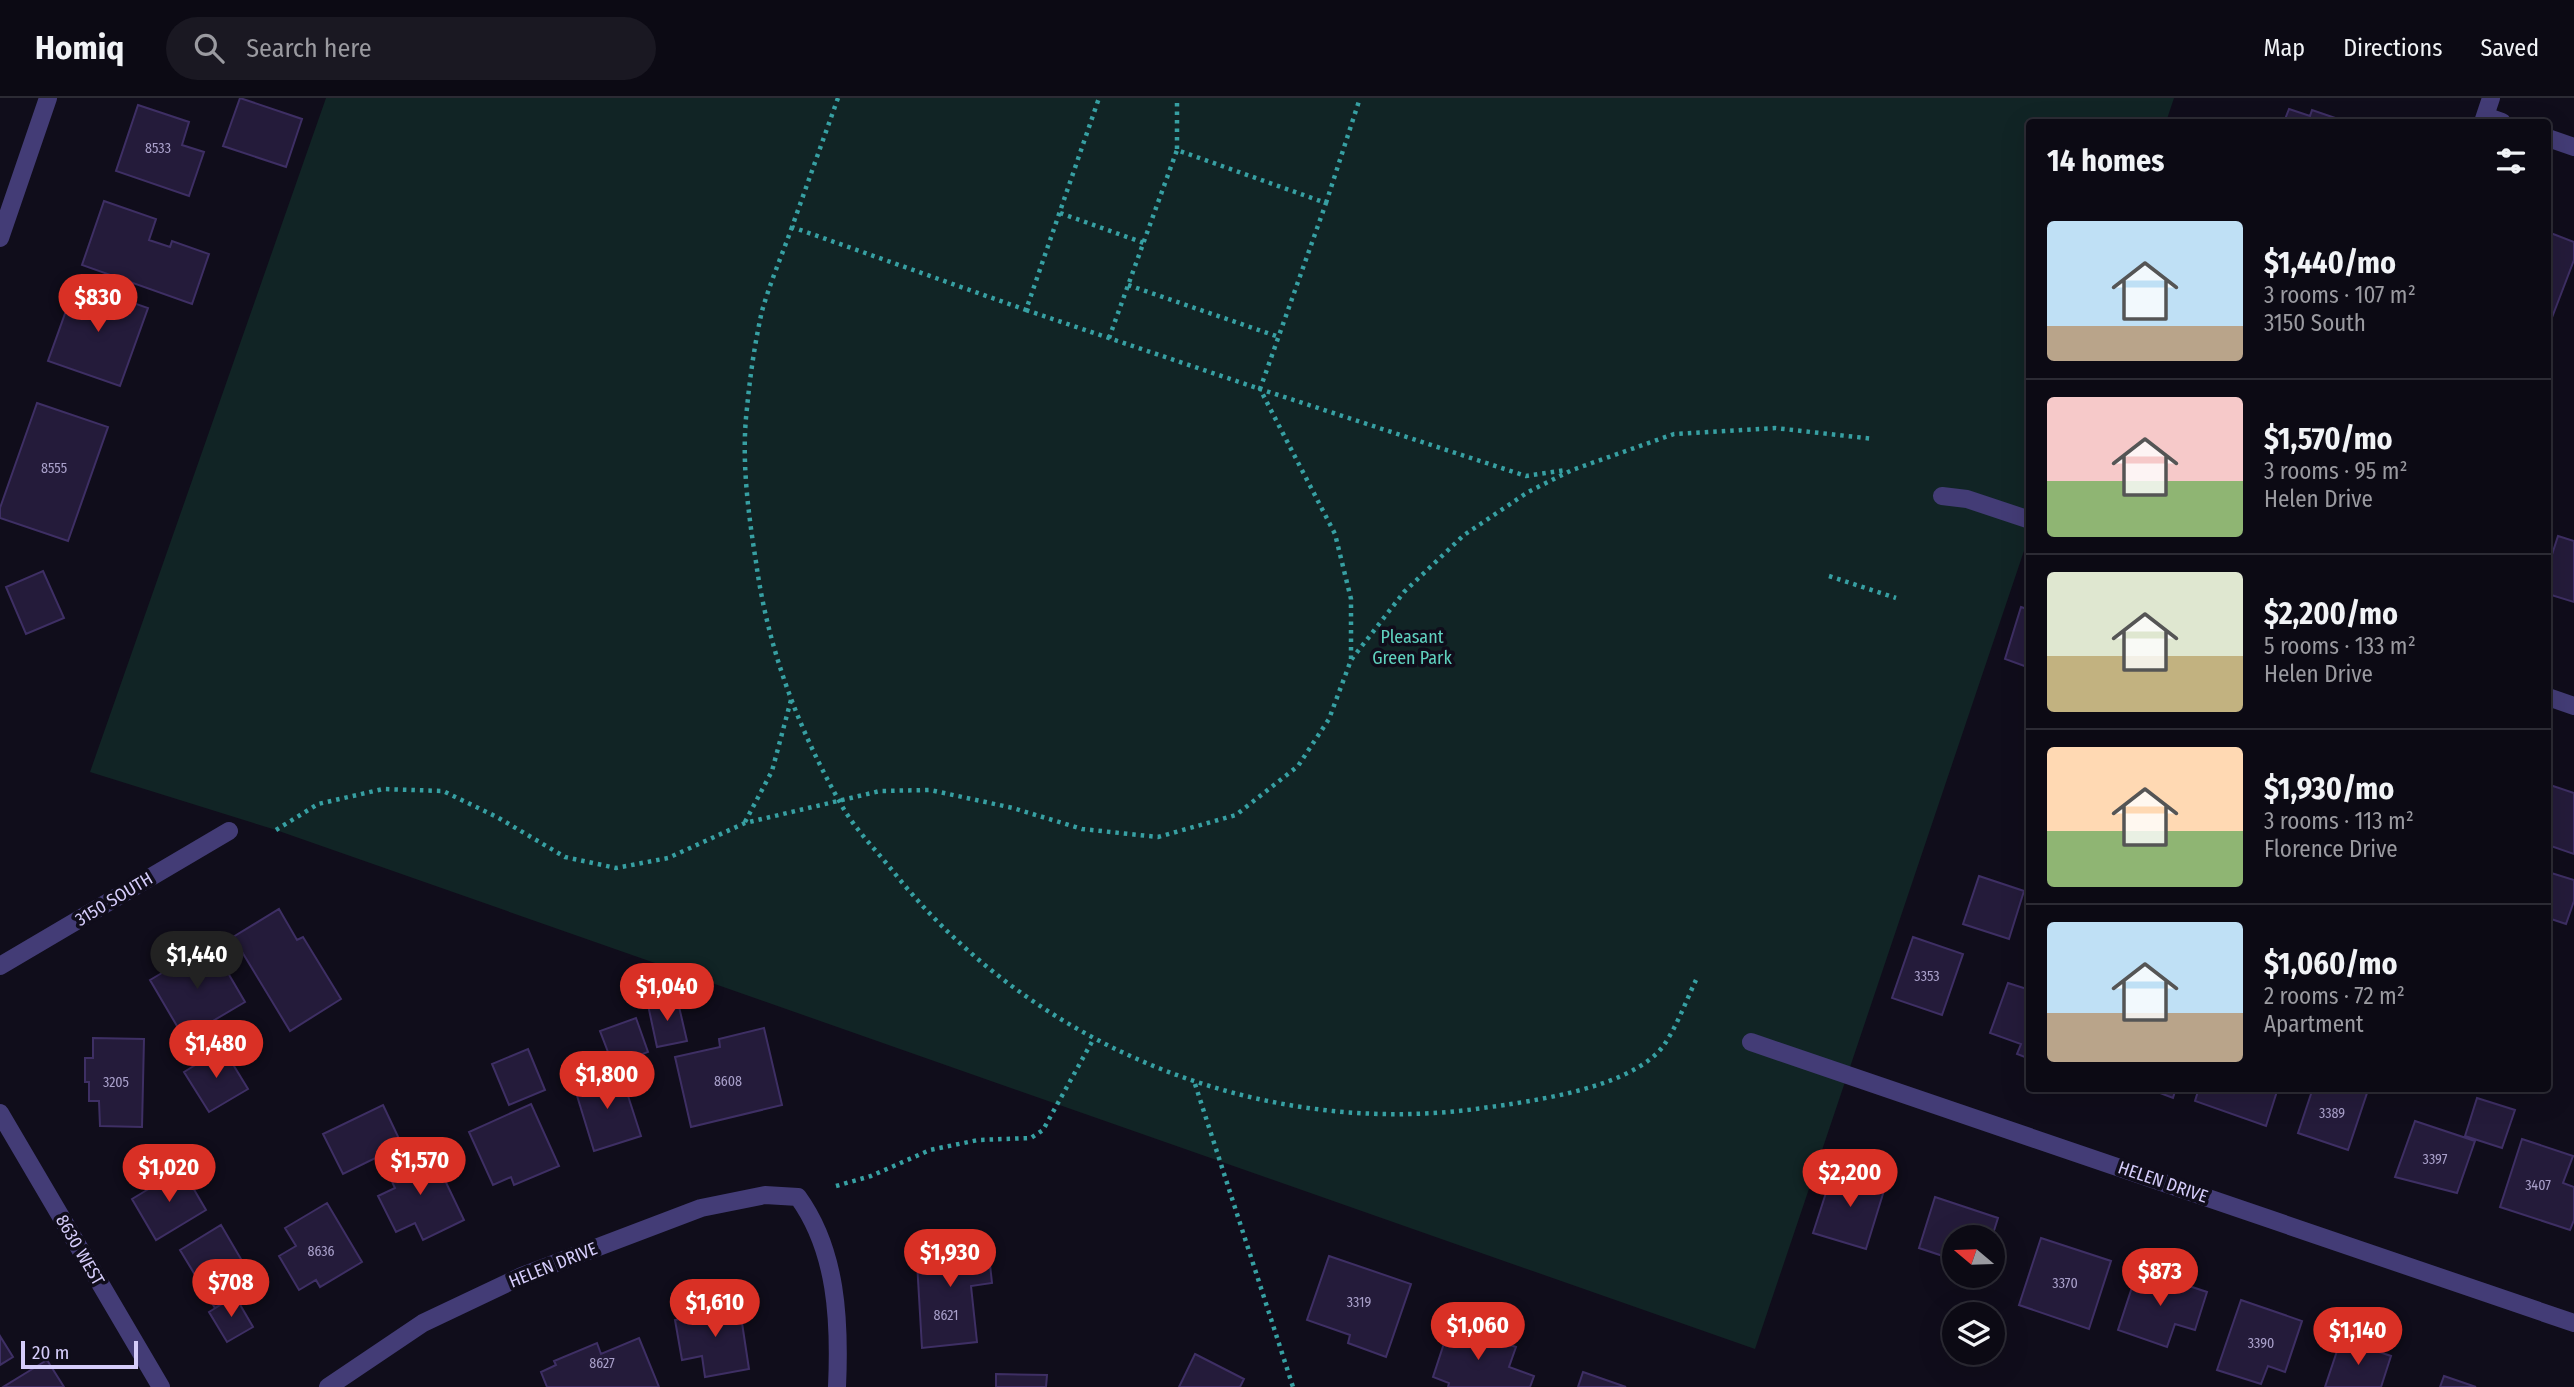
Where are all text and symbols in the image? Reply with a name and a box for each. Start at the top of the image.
search box [166,17,656,80]
text: Homiq [35,28,124,68]
icon: search [190,29,228,67]
text: Search here [246,33,371,64]
text: Map [2264,34,2305,62]
text: Directions [2343,34,2442,62]
text: Saved [2480,34,2539,62]
house number: 8533 [145,140,171,157]
icon: filters [2492,142,2530,180]
text: 14 homes [2047,143,2164,179]
text: $1,440/mo [2264,245,2396,281]
icon: home [2103,249,2187,333]
pin: $830 [57,274,139,334]
text: 3 rooms · 107 m² [2264,281,2416,309]
text: $830 [74,283,122,311]
text: 3150 South [2264,309,2366,337]
text: $1,570/mo [2264,421,2393,457]
icon: home [2103,425,2187,509]
text: 3 rooms · 95 m² [2264,457,2408,485]
house number: 8555 [41,460,67,477]
text: Helen Drive [2264,485,2373,513]
text: $2,200/mo [2264,596,2398,632]
icon: home [2103,600,2187,684]
park label: Pleasant Green Park [1372,626,1452,669]
text: 5 rooms · 133 m² [2264,632,2416,660]
text: Helen Drive [2264,660,2373,688]
text: $1,930/mo [2264,771,2394,807]
icon: home [2103,775,2187,859]
text: 3 rooms · 113 m² [2264,807,2414,835]
text: Florence Drive [2264,835,2398,863]
street label: 3150 SOUTH [71,867,157,931]
pin: $1,440 [140,932,254,991]
text: $1,440 [166,940,228,968]
text: $1,060/mo [2264,946,2397,982]
icon: home [2103,950,2187,1034]
pin: $1,040 [610,964,724,1023]
house number: 3353 [1914,968,1940,985]
text: $1,040 [636,972,698,1000]
text: 2 rooms · 72 m² [2264,982,2405,1010]
text: Apartment [2264,1010,2364,1038]
pin: $1,480 [159,1020,273,1080]
text: $1,480 [185,1029,247,1057]
pin: $1,800 [550,1052,664,1111]
text: $1,800 [576,1060,638,1088]
house number: 8608 [714,1073,742,1090]
house number: 3205 [103,1074,129,1091]
house number: 3389 [2319,1105,2345,1122]
pin: $1,570 [363,1138,477,1197]
pin: $1,020 [112,1144,226,1204]
text: $1,570 [391,1146,449,1174]
pin: $2,200 [1793,1150,1907,1209]
house number: 3397 [2423,1151,2448,1168]
text: $1,020 [139,1153,199,1181]
street label: HELEN DRIVE [2115,1156,2211,1208]
text: $2,200 [1819,1158,1881,1186]
house number: 3407 [2525,1177,2551,1194]
street label: 8630 WEST [51,1211,109,1290]
north arrow [1942,1225,2006,1288]
map controls [1942,1225,2005,1365]
pin: $1,930 [893,1230,1007,1289]
street label: HELEN DRIVE [506,1237,600,1293]
text: $1,930 [920,1238,980,1266]
house number: 8636 [307,1243,335,1260]
pin: $873 [2119,1248,2201,1308]
text: $873 [2138,1257,2182,1285]
pin: $708 [190,1260,272,1319]
text: $708 [208,1268,254,1296]
house number: 3370 [2052,1275,2078,1292]
pin: $1,610 [658,1280,772,1339]
text: $1,610 [686,1288,744,1316]
house number: 3319 [1347,1294,1371,1311]
pin: $1,060 [1421,1302,1535,1362]
button: layers [1942,1302,2005,1365]
house number: 8621 [933,1307,959,1324]
pin: $1,140 [2301,1308,2415,1367]
text: $1,060 [1447,1311,1509,1339]
text: $1,140 [2329,1316,2387,1344]
house number: 3390 [2248,1335,2274,1352]
scale bar [21,1338,138,1370]
text: 20 m [32,1341,69,1364]
house number: 8627 [589,1355,615,1372]

